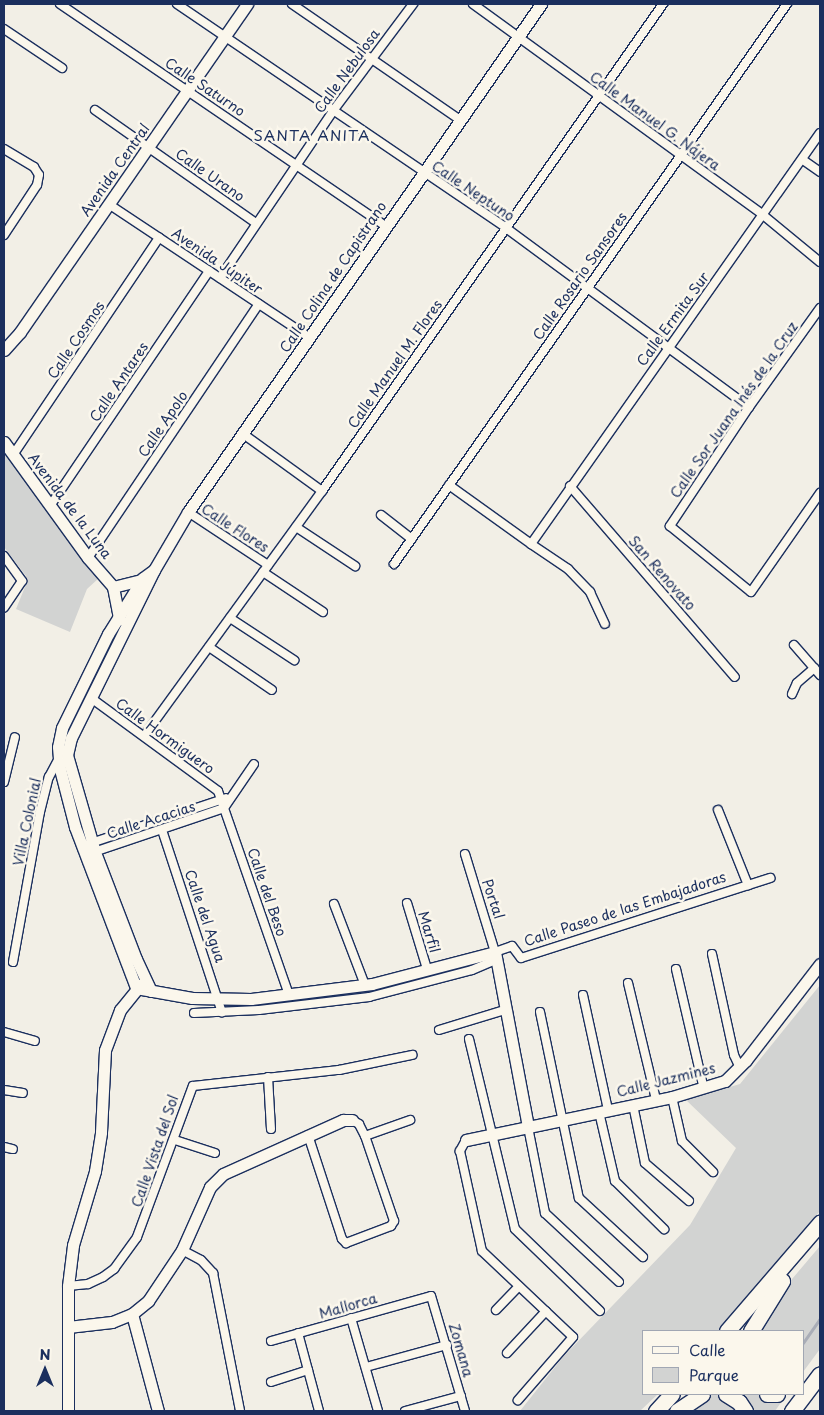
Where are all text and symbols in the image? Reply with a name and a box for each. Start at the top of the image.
street label: Calle Nebulosa [311,26,383,116]
street label: Calle Saturno [162,54,248,120]
street label: Calle Manuel G. Nájera [586,67,724,175]
street label: Avenida Central [77,121,153,219]
district label: SANTA ANITA [252,126,372,144]
street label: Calle Urano [172,145,248,205]
street label: Calle Neptuno [428,157,518,225]
street label: Calle Colina de Capistrano [276,197,390,357]
street label: Calle Rosario Sansores [529,209,631,343]
street label: Avenida Júpiter [168,224,266,298]
street label: Calle Ermita Sur [633,268,713,370]
street label: Calle Manuel M. Flores [344,296,446,432]
street label: Calle Cosmos [44,298,108,382]
street label: Calle Sor Juana Inés de la Cruz [666,318,802,502]
street label: Calle Antares [86,339,152,425]
street label: Calle Apolo [135,388,191,460]
street label: Avenida de la Luna [25,450,115,562]
street label: Calle Flores [198,500,272,556]
street label: San Renovato [625,533,699,613]
street label: Calle Hormiguero [112,694,218,778]
street label: Villa Colonial [9,776,45,868]
street label: Calle Acacias [104,798,198,842]
street label: Calle del Beso [244,845,290,939]
street label: Calle del Agua [181,867,229,965]
street label: Calle Paseo de las Embajadoras [521,868,729,950]
street label: Portal [478,877,508,921]
street label: Marfil [415,909,443,955]
street label: Calle Jazmines [614,1060,718,1100]
street label: Calle Vista del Sol [127,1091,183,1211]
street label: Mallorca [317,1290,379,1322]
street label: Zomana [445,1321,477,1379]
legend [642,1330,804,1395]
text: Calle [689,1338,726,1361]
text: N [39,1344,51,1365]
north arrow [20,1345,70,1395]
text: Parque [689,1363,739,1386]

